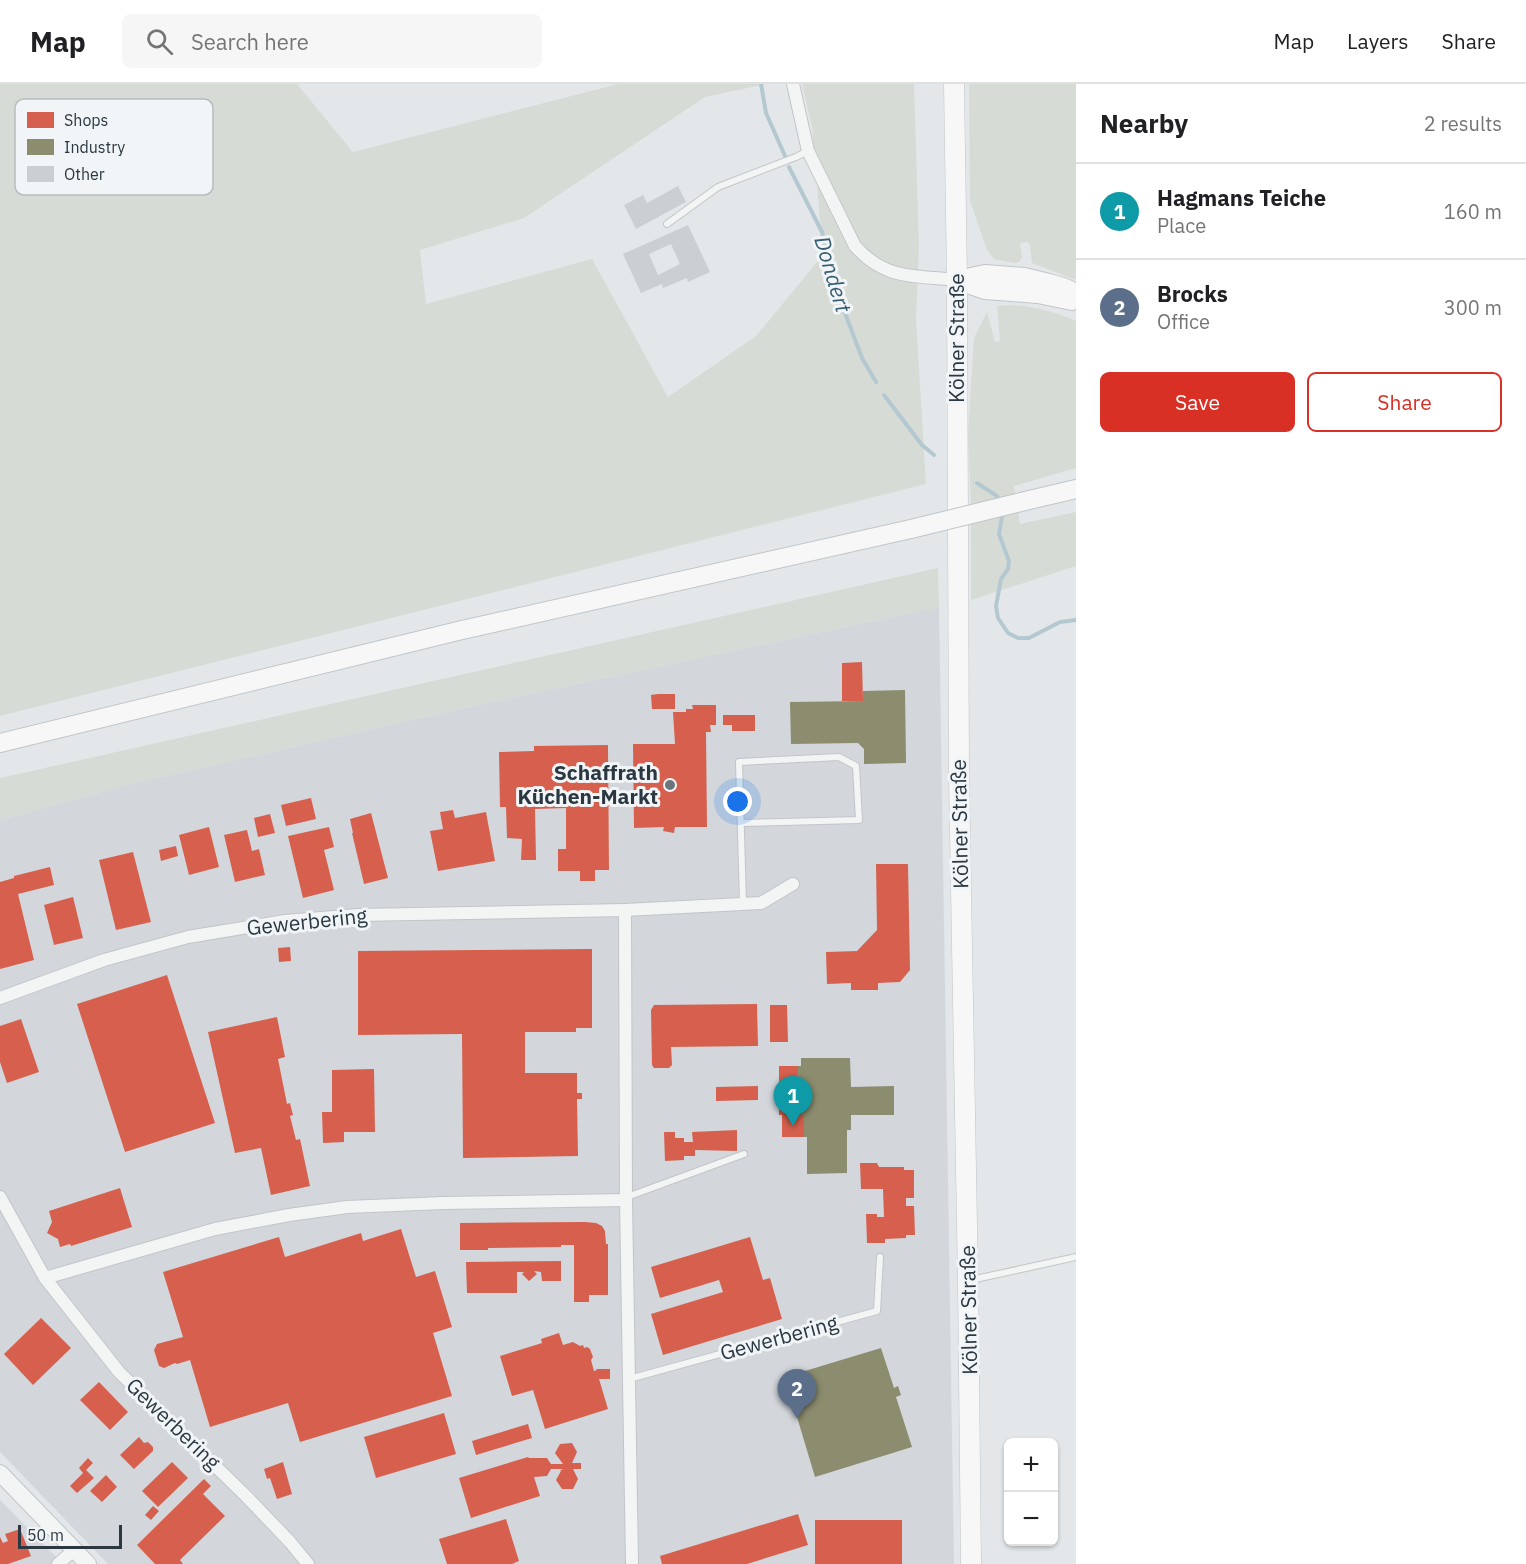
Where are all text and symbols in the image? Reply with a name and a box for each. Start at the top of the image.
search box [122,14,542,68]
text: Map [30,23,86,60]
icon: search [143,25,176,58]
text: Search here [191,27,309,56]
text: Map [1274,27,1314,55]
text: Layers [1347,27,1409,55]
text: Share [1442,27,1496,55]
legend [15,99,213,195]
text: Nearby [1100,106,1188,140]
text: Shops [64,110,108,130]
text: 2 results [1424,110,1502,137]
text: Industry [64,137,125,157]
text: Other [64,164,105,184]
text: Hagmans Teiche [1157,183,1326,212]
text: 1 [1114,198,1126,225]
text: 160 m [1444,198,1502,225]
text: Place [1157,212,1206,239]
water label: Dondert [808,232,859,316]
street label: Kölner Straße [942,273,970,403]
text: Brocks [1157,279,1228,308]
text: 2 [1114,294,1126,321]
text: 300 m [1444,294,1502,321]
text: Office [1157,308,1210,335]
button: Save [1100,372,1295,432]
button: Share [1307,372,1502,432]
place label: Schaffrath Küchen-Markt [518,758,658,810]
street label: Kölner Straße [944,759,974,889]
marker: Schaffrath Küchen-Markt [663,778,677,792]
your location [723,787,752,816]
street label: Gewerbering [245,901,369,941]
pin: 1 [774,1076,812,1126]
street label: Kölner Straße [953,1245,983,1375]
street label: Gewerbering [717,1308,841,1366]
pin: 2 [778,1370,816,1419]
street label: Gewerbering [120,1371,227,1475]
map controls [1004,1438,1058,1546]
button: + [1004,1438,1058,1492]
button: − [1004,1492,1058,1546]
scale bar [18,1522,122,1550]
text: 50 m [27,1525,64,1545]

